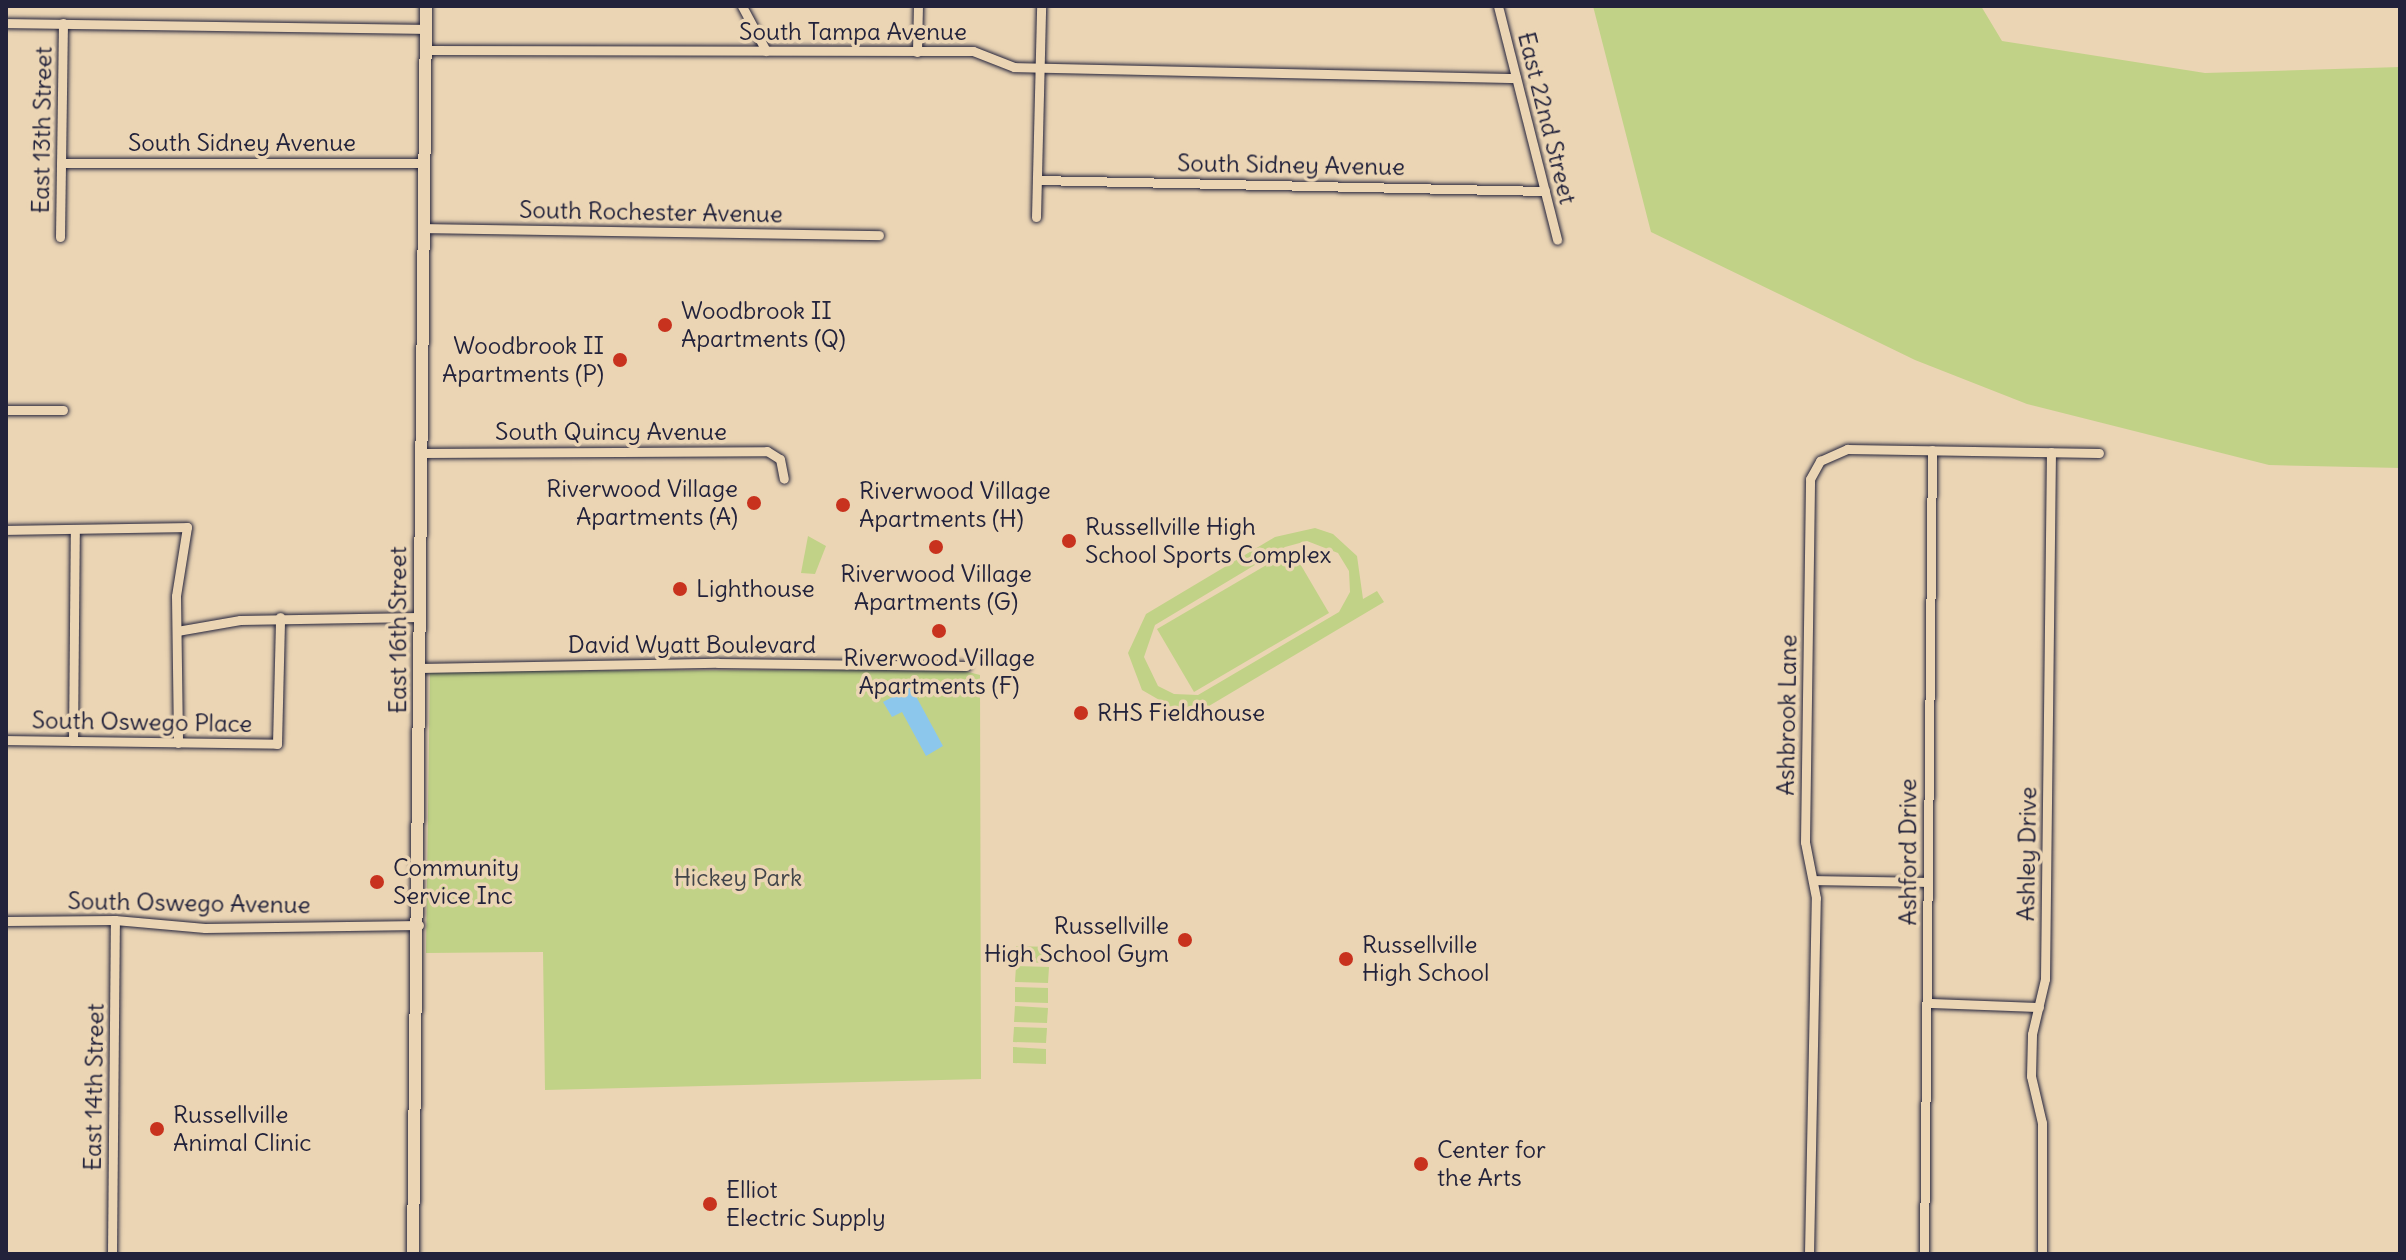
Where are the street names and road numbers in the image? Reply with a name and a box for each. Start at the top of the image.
street label: South Tampa Avenue [739,18,967,46]
street label: East 22nd Street [1512,29,1582,207]
street label: East 13th Street [26,46,58,214]
street label: South Sidney Avenue [128,129,356,157]
street label: South Sidney Avenue [1177,149,1405,181]
street label: South Rochester Avenue [519,195,783,229]
street label: South Quincy Avenue [495,418,727,446]
street label: East 16th Street [384,546,412,714]
street label: David Wyatt Boulevard [568,631,816,659]
street label: Ashbrook Lane [1771,634,1803,796]
street label: South Oswego Place [32,706,252,738]
street label: Ashford Drive [1894,778,1922,926]
street label: Ashley Drive [2011,786,2043,922]
street label: South Oswego Avenue [67,886,311,920]
street label: East 14th Street [78,1003,110,1171]

